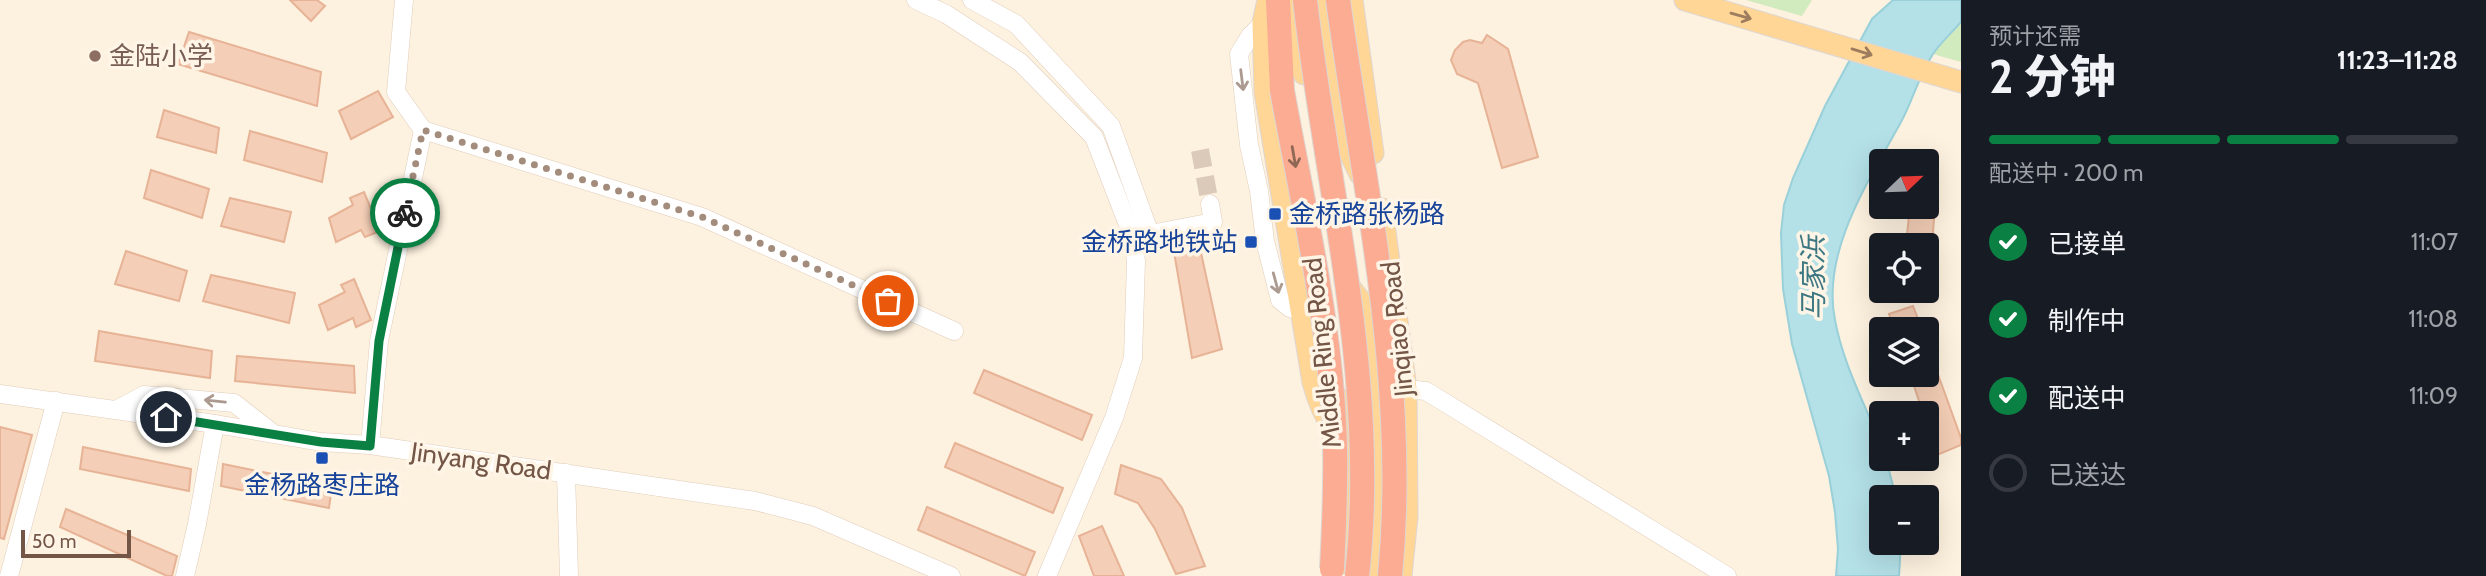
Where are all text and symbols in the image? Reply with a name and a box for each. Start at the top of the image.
one-way arrow [1730,11,1752,24]
text: 预计还需 [1989,22,2081,50]
place label: 金陆小学 [109,40,213,72]
text: 11:23–11:28 [2337,44,2458,76]
one-way arrow [1851,47,1873,60]
marker: 金陆小学 [87,48,103,64]
text: 2 分钟 [1989,49,2116,105]
one-way arrow [1235,68,1248,91]
one-way arrow [1288,145,1302,168]
north arrow [1869,149,1939,219]
map controls [1869,149,1939,555]
text: 配送中 · 200 m [1989,159,2143,187]
courier [370,178,440,248]
icon: bike [386,194,424,232]
place label: 金桥路张杨路 [1289,198,1445,230]
marker: 金桥路张杨路 [1267,206,1283,222]
icon: check [1989,223,2027,261]
place label: 金桥路地铁站 [1081,226,1237,258]
text: 已接单 [2048,228,2126,260]
text: 11:07 [2411,228,2458,256]
water label: 马家浜 [1796,233,1830,320]
button: locate [1869,233,1939,303]
marker: 金桥路地铁站 [1243,234,1259,250]
street label: Middle Ring Road [1296,256,1348,450]
street label: Jinqiao Road [1374,260,1420,399]
pin [858,271,918,331]
one-way arrow [1270,271,1283,294]
icon: bag [869,282,907,320]
icon: check [1989,300,2027,338]
text: 制作中 [2048,305,2126,337]
text: 11:08 [2408,305,2458,333]
button: layers [1869,317,1939,387]
icon: check [1989,377,2027,415]
text: 配送中 [2048,382,2126,414]
text: 11:09 [2409,382,2458,410]
pin [136,387,196,447]
one-way arrow [204,394,226,407]
icon: home [147,398,185,436]
button: + [1869,401,1939,471]
street label: Jinyang Road [408,435,553,487]
marker: 金杨路枣庄路 [314,450,330,466]
text: 已送达 [2048,459,2126,491]
place label: 金杨路枣庄路 [244,469,400,501]
button: − [1869,485,1939,555]
scale bar [21,527,131,559]
text: 50 m [32,530,76,553]

